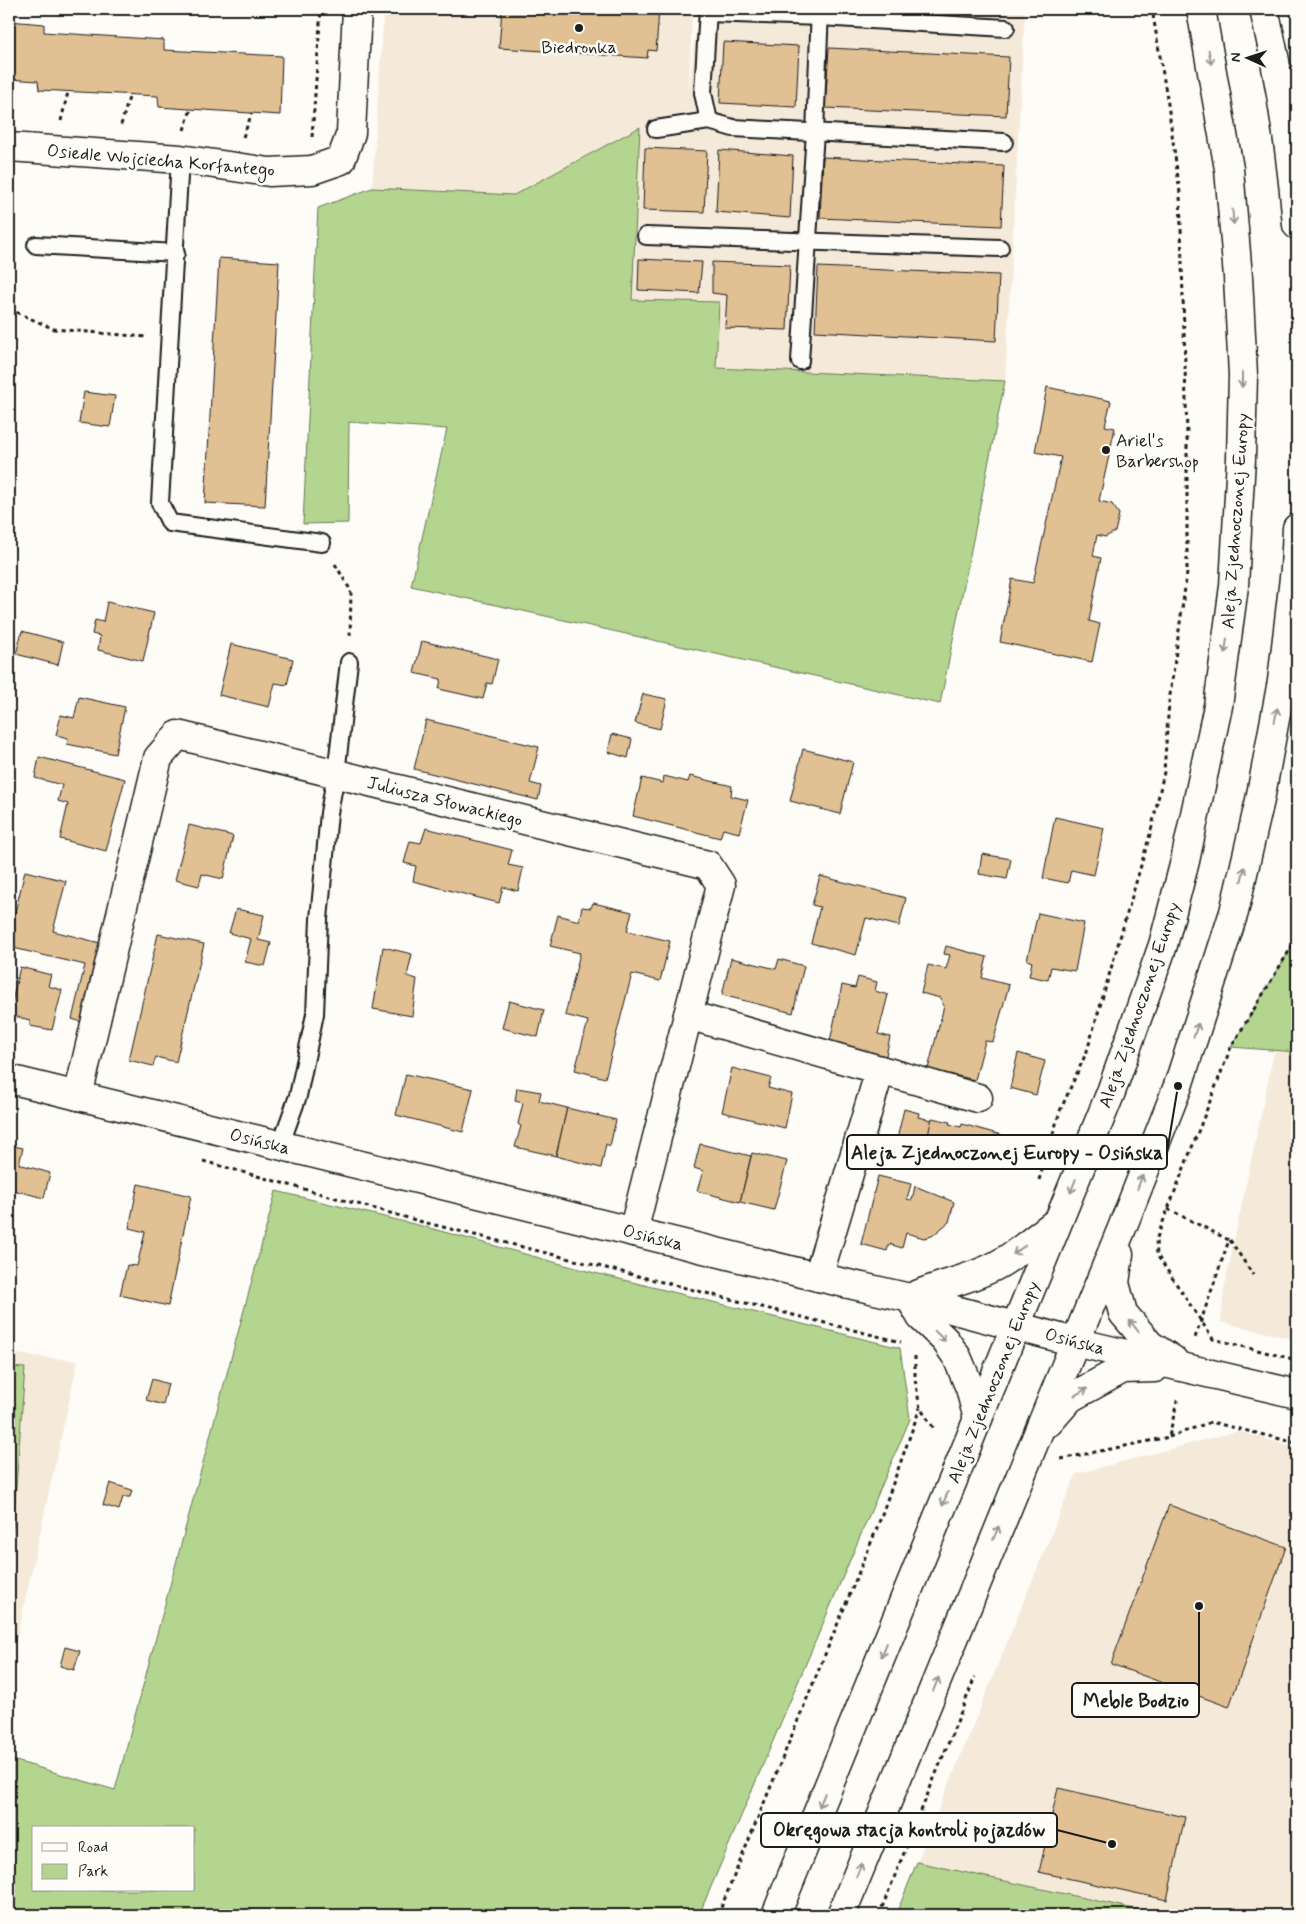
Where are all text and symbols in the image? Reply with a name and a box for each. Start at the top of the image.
marker: Biedronka [573,22,585,34]
north arrow [1224,32,1274,82]
place label: Biedronka [541,36,617,60]
one-way arrow [1206,48,1216,64]
text: N [1227,52,1245,63]
street label: Osiedle Wojciecha Korfantego [46,139,276,184]
one-way arrow [1228,209,1238,225]
one-way arrow [1237,371,1247,387]
street label: Aleja Zjednoczonej Europy [1216,412,1256,630]
place label: Ariel's Barbershop [1116,429,1199,474]
marker: Ariel's Barbershop [1100,444,1112,456]
one-way arrow [1221,638,1231,654]
one-way arrow [1271,708,1281,724]
street label: Juliusza Słowackiego [365,771,525,833]
one-way arrow [1239,867,1248,883]
street label: Aleja Zjednoczonej Europy [1093,899,1187,1112]
one-way arrow [1192,1022,1201,1038]
street label: Osińska [227,1123,292,1161]
callout: Aleja Zjednoczonej Europy - Osińska [847,1135,1167,1169]
text: Aleja Zjednoczonej Europy - Osińska [851,1141,1163,1167]
one-way arrow [1136,1175,1145,1190]
one-way arrow [1068,1178,1077,1193]
street label: Osińska [620,1219,685,1257]
one-way arrow [1013,1244,1026,1255]
street label: Aleja Zjednoczonej Europy [942,1278,1046,1487]
one-way arrow [1129,1320,1140,1333]
street label: Osińska [1042,1322,1107,1361]
one-way arrow [934,1330,946,1342]
one-way arrow [1074,1387,1089,1397]
one-way arrow [940,1492,949,1507]
one-way arrow [992,1526,1002,1541]
one-way arrow [879,1642,888,1657]
one-way arrow [932,1677,941,1692]
callout: Meble Bodzio [1072,1683,1199,1717]
text: Meble Bodzio [1083,1689,1189,1714]
one-way arrow [817,1792,827,1807]
callout: Okręgowa stacja kontroli pojazdów [761,1813,1057,1847]
text: Okręgowa stacja kontroli pojazdów [773,1818,1045,1844]
legend [32,1826,195,1892]
text: Road [78,1838,108,1858]
text: Park [78,1862,108,1882]
one-way arrow [855,1863,865,1878]

